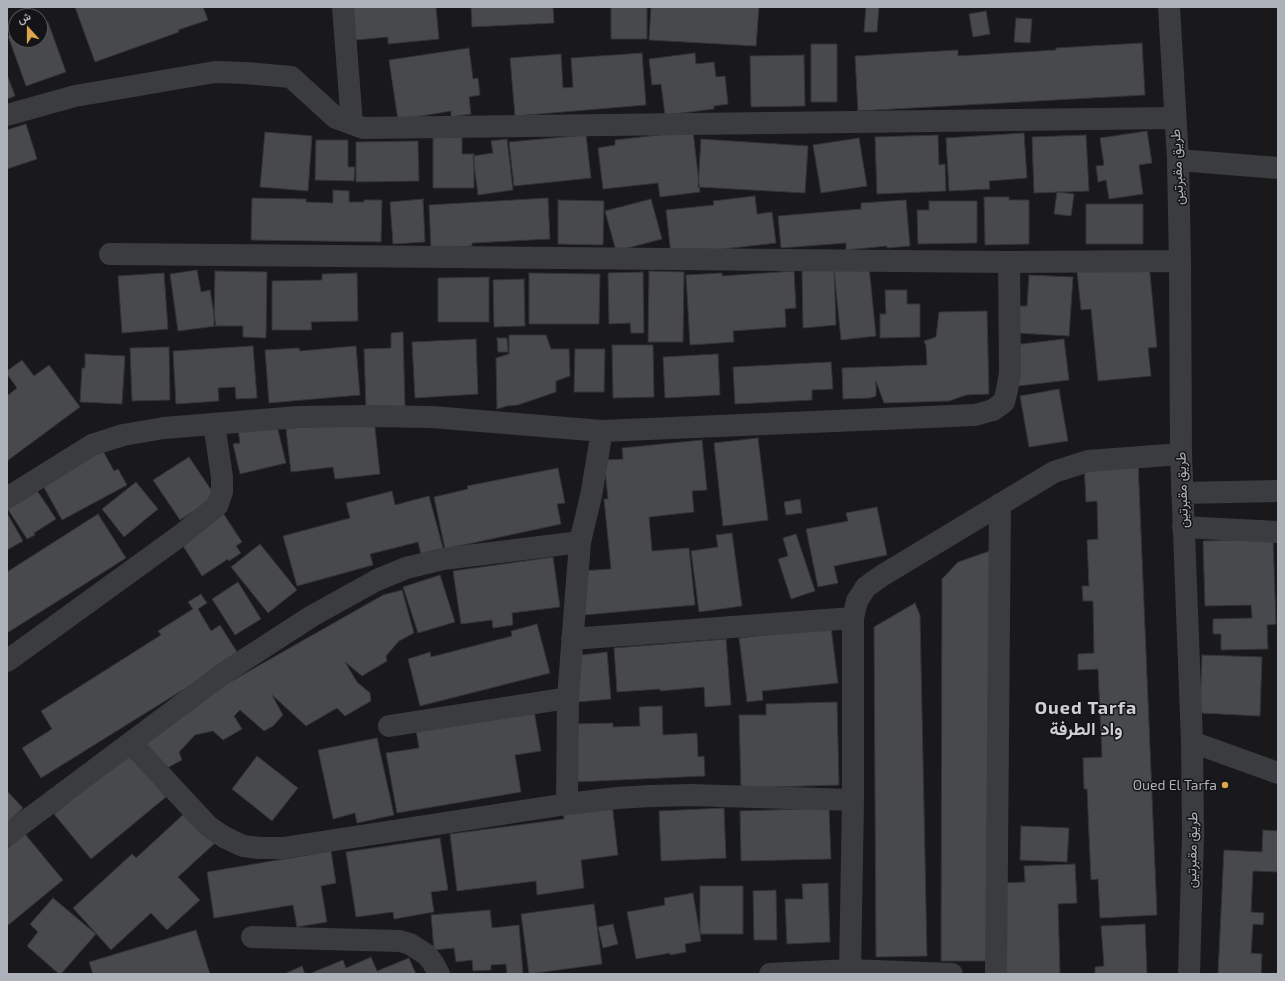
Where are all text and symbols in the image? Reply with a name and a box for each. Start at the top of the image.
north arrow [8,8,48,48]
text: ش [15,9,32,26]
street label: طريق مقبرتين [1167,128,1187,206]
street label: طريق مقبرتين [1172,451,1192,529]
district label: Oued Tarfa واد الطرفة [1035,697,1137,740]
place label: Oued El Tarfa [1133,777,1217,793]
marker: Oued El Tarfa [1220,780,1230,790]
street label: طريق مقبرتين [1183,812,1201,888]

